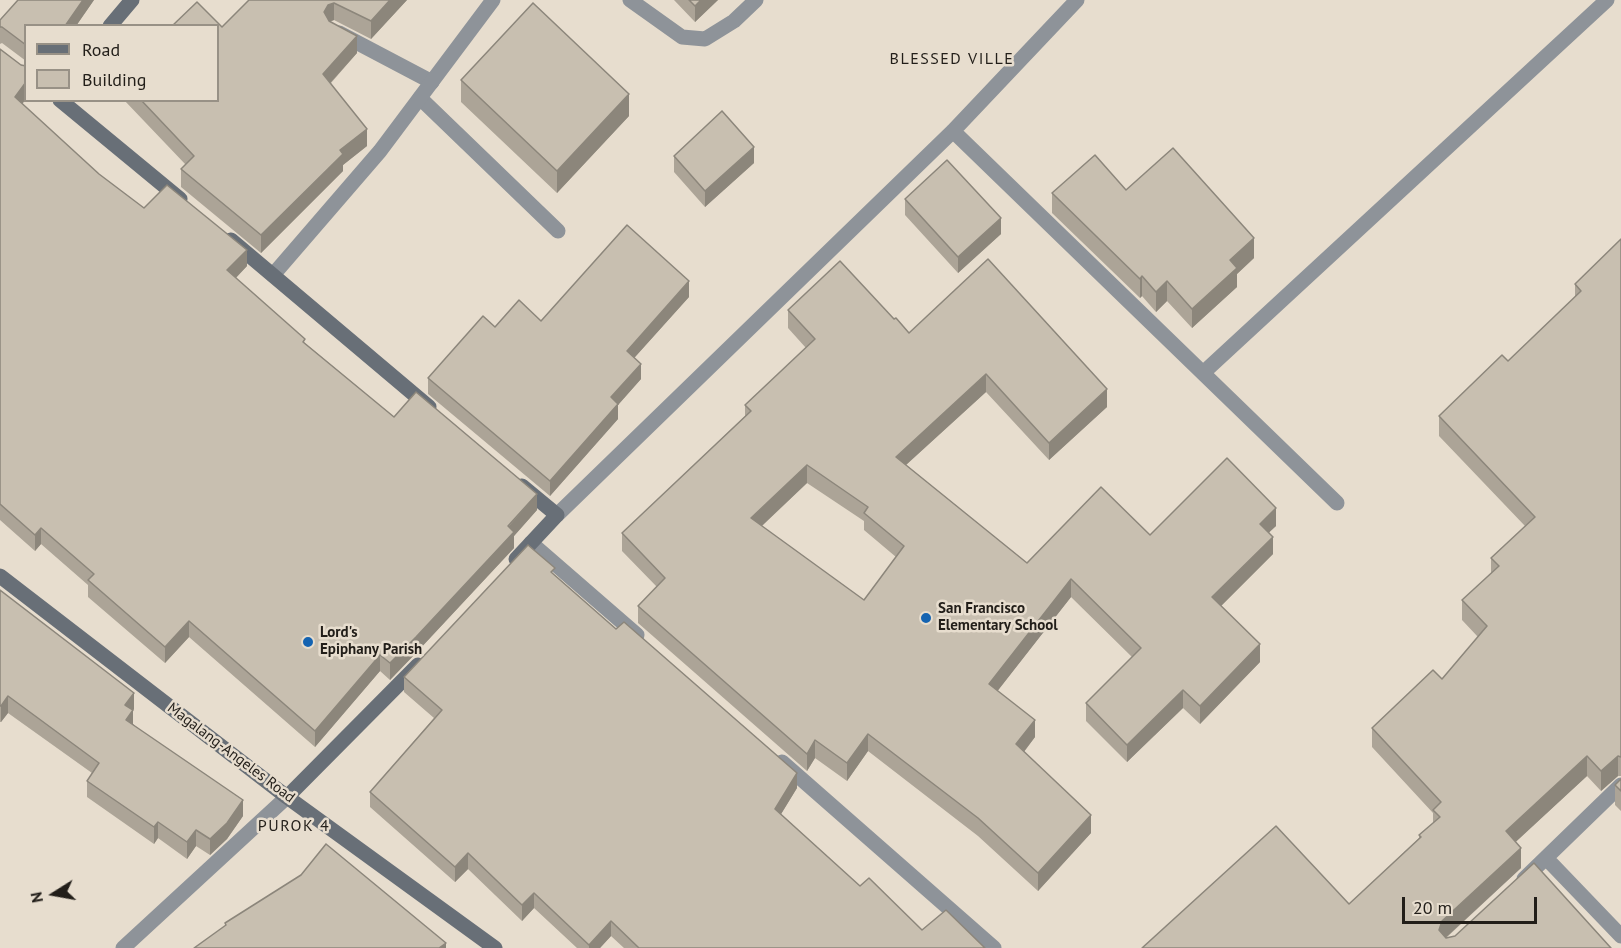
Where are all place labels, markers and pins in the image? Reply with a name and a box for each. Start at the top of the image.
place label: San Francisco Elementary School [938,600,1058,635]
marker: San Francisco Elementary School [919,611,933,625]
place label: Lord's Epiphany Parish [320,624,422,659]
marker: Lord's Epiphany Parish [301,635,315,649]

